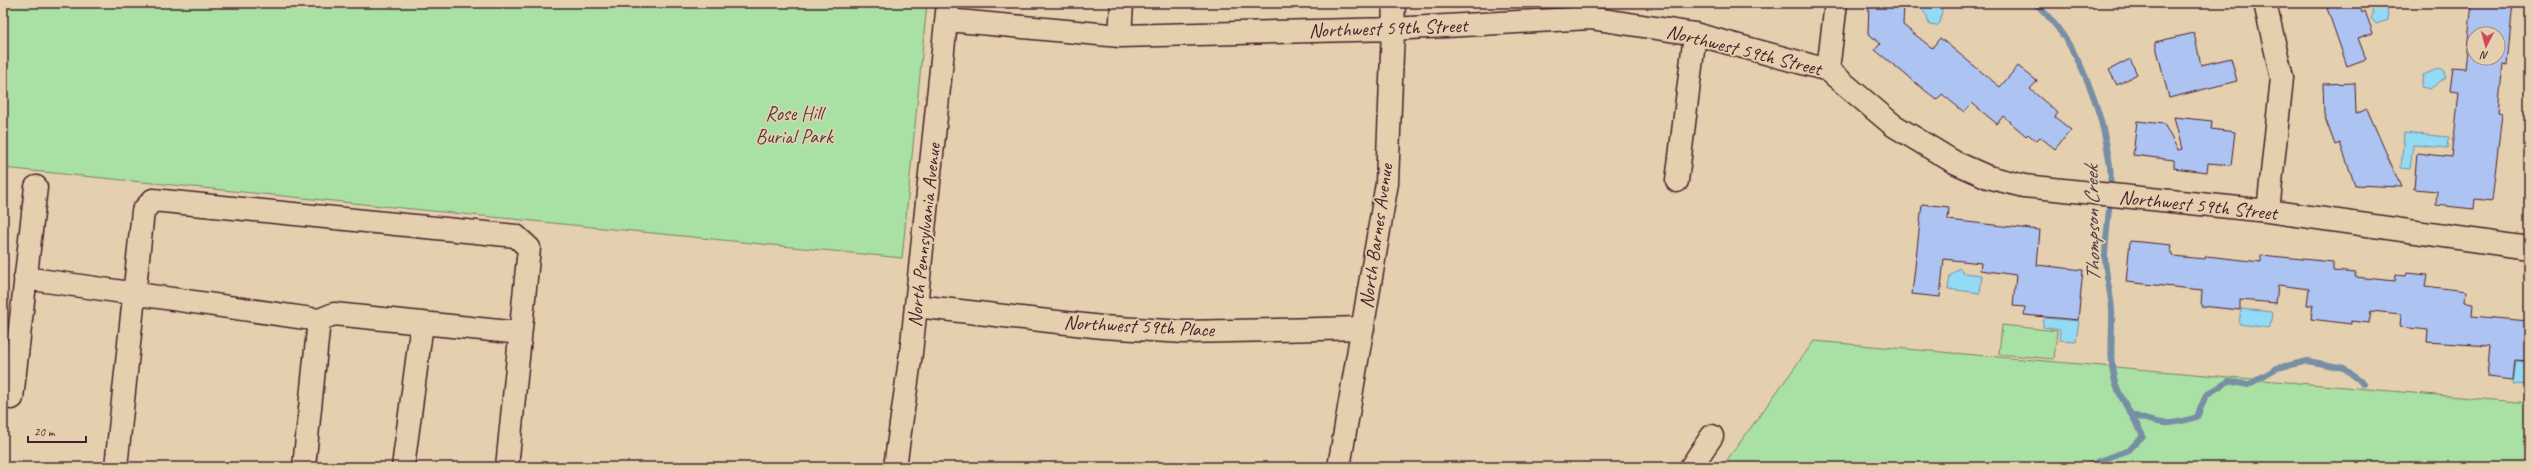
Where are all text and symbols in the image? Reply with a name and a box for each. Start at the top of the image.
street label: Northwest 59th Street [1308,13,1470,43]
street label: Northwest 59th Street [1664,19,1826,82]
north arrow [2466,26,2506,66]
text: N [2479,48,2489,63]
park label: Rose Hill Burial Park [756,101,834,149]
street label: North Pennsylvania Avenue [902,140,946,328]
street label: North Barnes Avenue [1354,161,1399,310]
water label: Thompson Creek [2078,163,2106,282]
street label: Northwest 59th Street [2118,184,2281,226]
street label: Northwest 59th Place [1063,310,1216,343]
scale bar [28,418,86,444]
text: 20 m [34,424,56,440]

